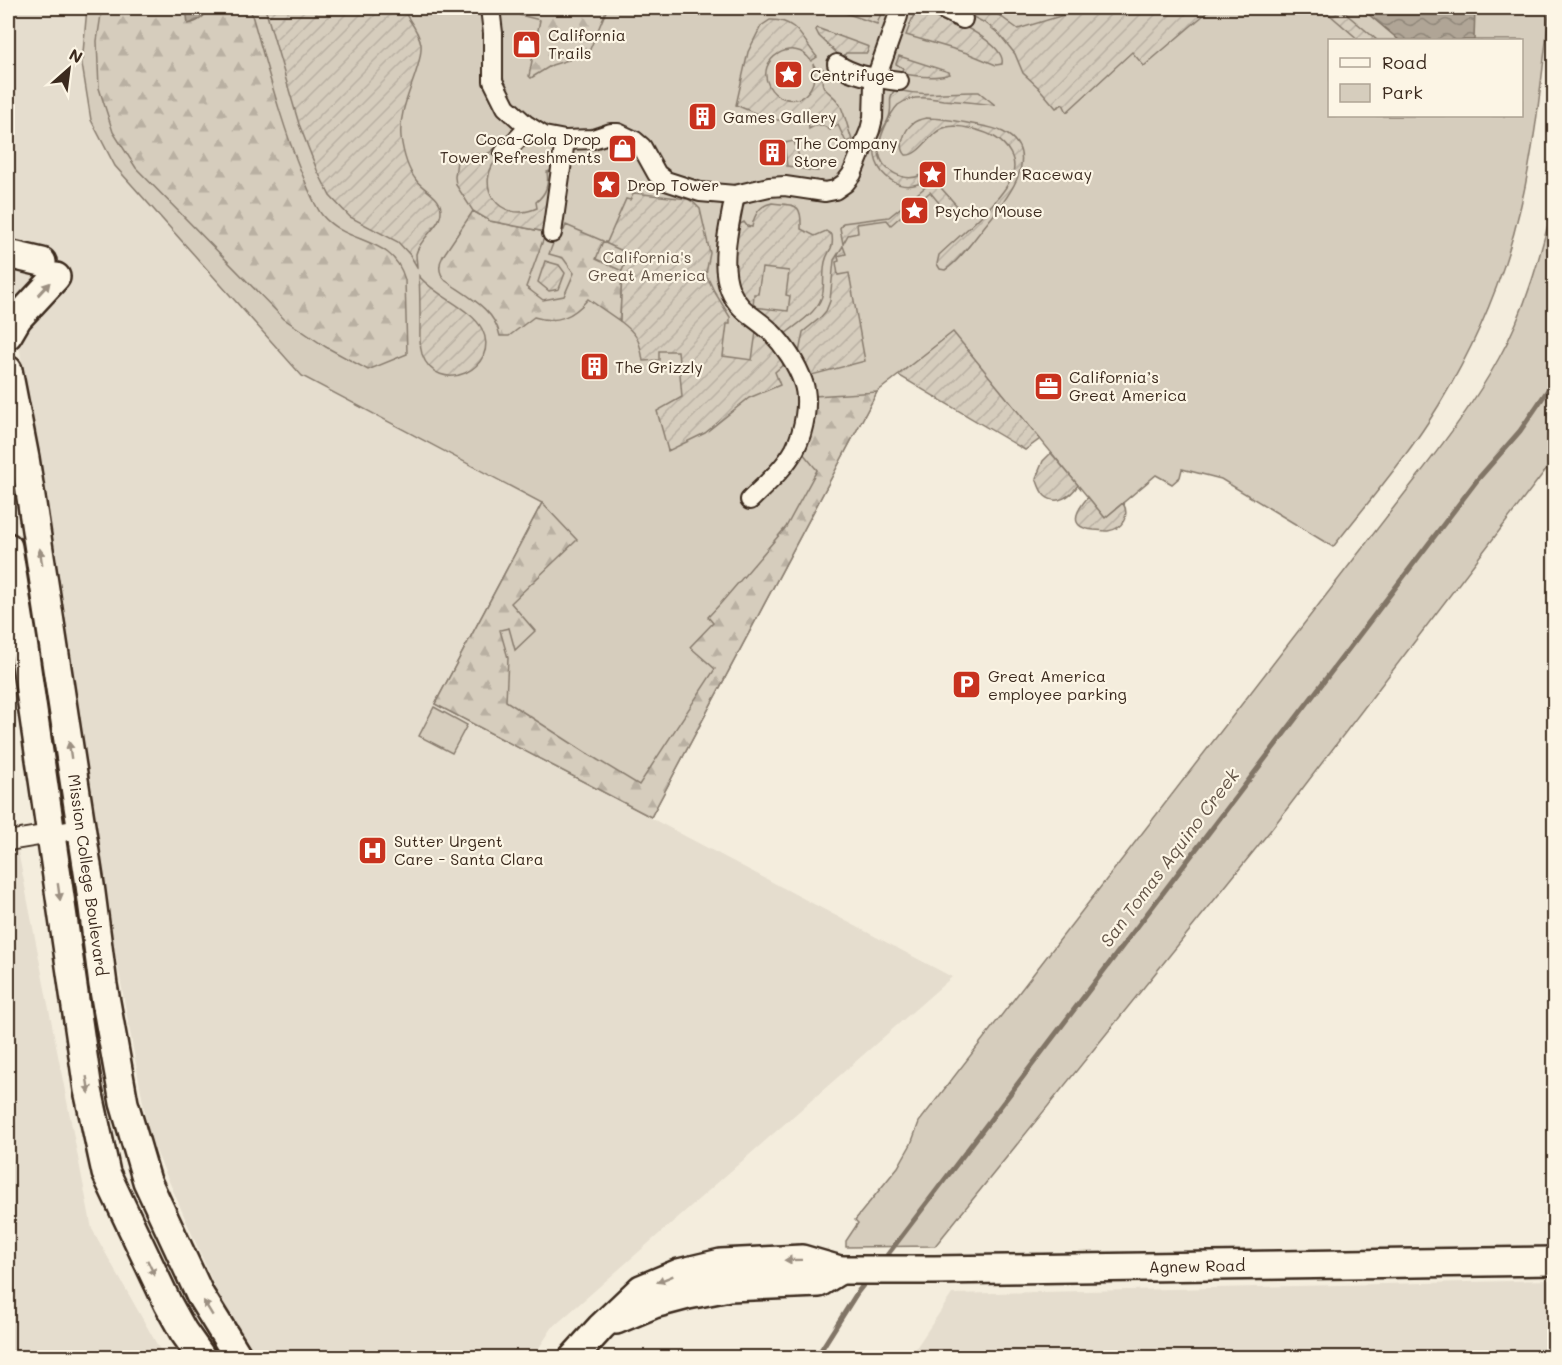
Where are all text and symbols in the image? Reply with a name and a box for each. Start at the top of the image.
place label: California Trails [548,24,626,63]
shop icon: California Trails [511,28,543,60]
north arrow [39,39,99,99]
legend [1328,39,1523,117]
text: N [66,43,87,67]
text: Road [1382,50,1427,74]
place icon: Centrifuge [773,59,805,91]
place label: Centrifuge [810,64,894,85]
text: Park [1382,80,1423,104]
building icon: Games Gallery [686,101,718,133]
place label: Games Gallery [723,106,837,127]
place label: Coca-Cola Drop Tower Refreshments [440,128,601,167]
shop icon: Coca-Cola Drop Tower Refreshments [606,132,638,164]
place label: The Company Store [794,132,898,171]
building icon: The Company Store [757,136,789,168]
place icon: Thunder Raceway [916,158,948,190]
place label: Thunder Raceway [953,163,1092,184]
place icon: Drop Tower [590,169,622,201]
place label: Drop Tower [627,174,719,195]
place icon: Psycho Mouse [898,195,930,227]
place label: Psycho Mouse [935,200,1043,221]
park label: California's Great America [588,246,706,285]
one-way arrow [37,283,51,297]
building icon: The Grizzly [578,351,610,383]
place label: The Grizzly [615,356,703,377]
place label: California’s Great America [1069,366,1187,405]
office icon: California’s Great America [1032,370,1064,402]
one-way arrow [36,548,45,567]
place label: Great America employee parking [988,665,1127,704]
parking icon: Great America employee parking [951,669,983,701]
one-way arrow [65,741,74,760]
water label: San Tomas Aquino Creek [1094,763,1244,951]
street label: Mission College Boulevard [64,773,113,977]
place label: Sutter Urgent Care - Santa Clara [394,830,544,869]
hospital icon: Sutter Urgent Care - Santa Clara [357,834,389,866]
one-way arrow [55,883,64,902]
one-way arrow [83,1075,92,1094]
street label: Agnew Road [1149,1254,1245,1277]
one-way arrow [783,1255,802,1265]
one-way arrow [147,1259,156,1276]
one-way arrow [656,1275,674,1284]
one-way arrow [202,1300,213,1316]

